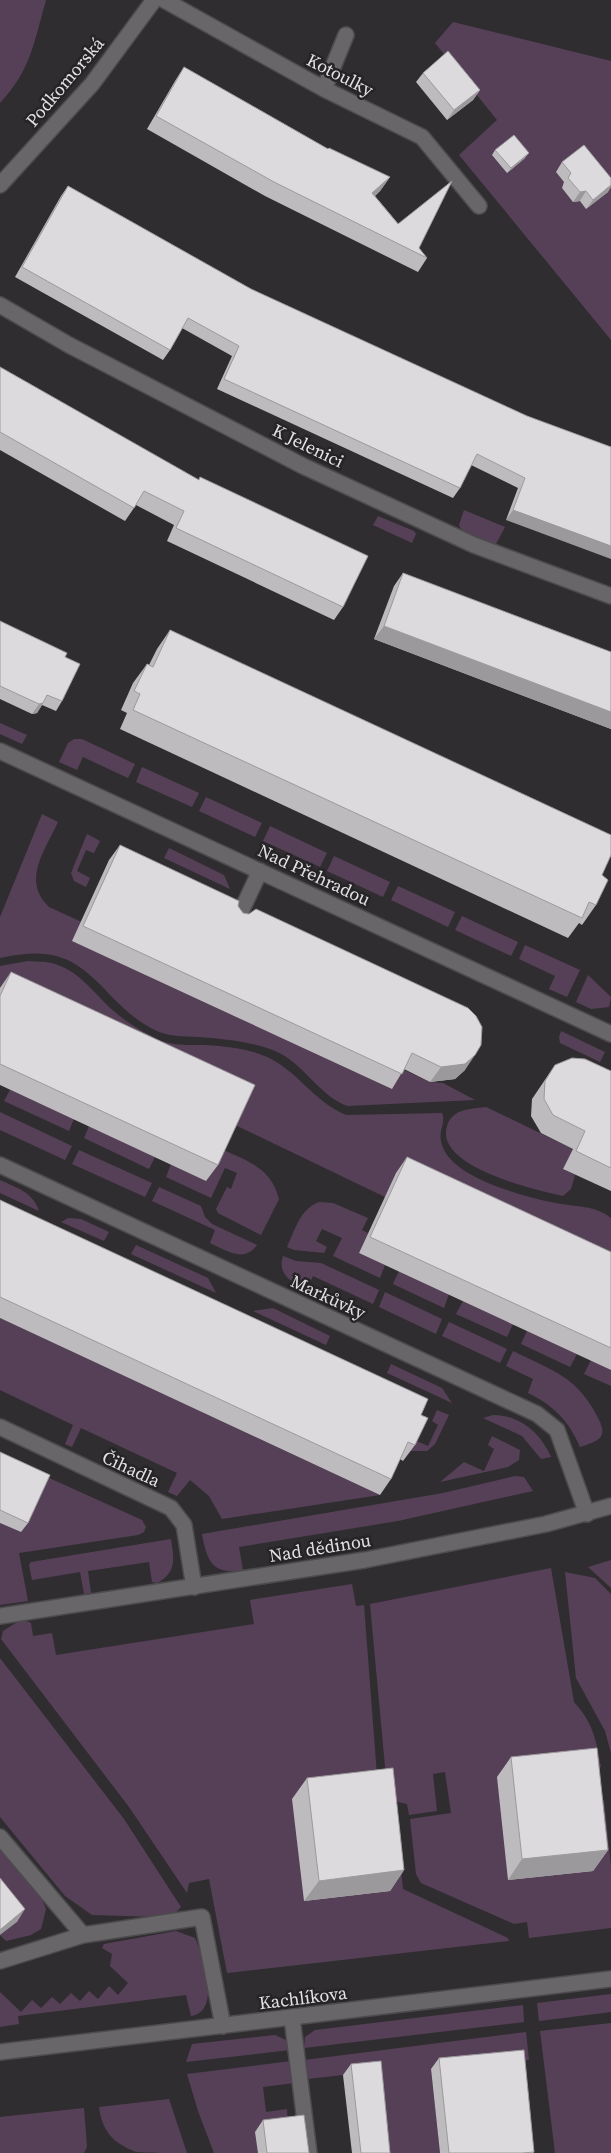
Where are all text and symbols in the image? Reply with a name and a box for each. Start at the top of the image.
street label: Podkomorská [20,31,110,132]
street label: Kotoulky [303,47,379,102]
street label: K Jelenici [268,418,348,474]
street label: Nad Přehradou [254,838,374,911]
street label: Markůvky [287,1268,371,1325]
street label: Čihadla [98,1444,165,1493]
street label: Nad dědinou [267,1527,373,1568]
street label: Kachlíkova [258,1980,349,2015]

